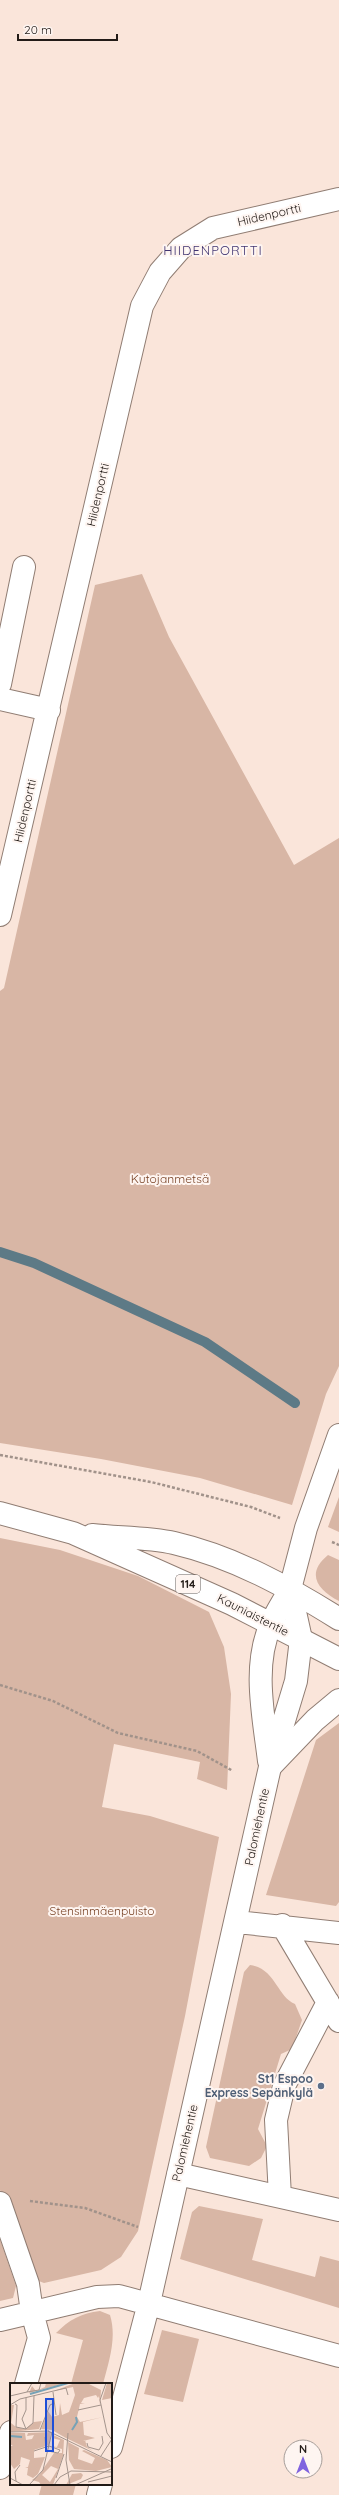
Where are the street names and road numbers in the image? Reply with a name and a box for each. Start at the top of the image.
street label: Hiidenportti [236,200,302,229]
street label: Hiidenportti [83,462,112,528]
street label: Hiidenportti [10,778,39,844]
road number: 114 [176,1575,200,1593]
street label: Kauniaistentie [215,1590,292,1639]
street label: Palomiehentie [241,1787,272,1867]
street label: Palomiehentie [168,2103,201,2183]

